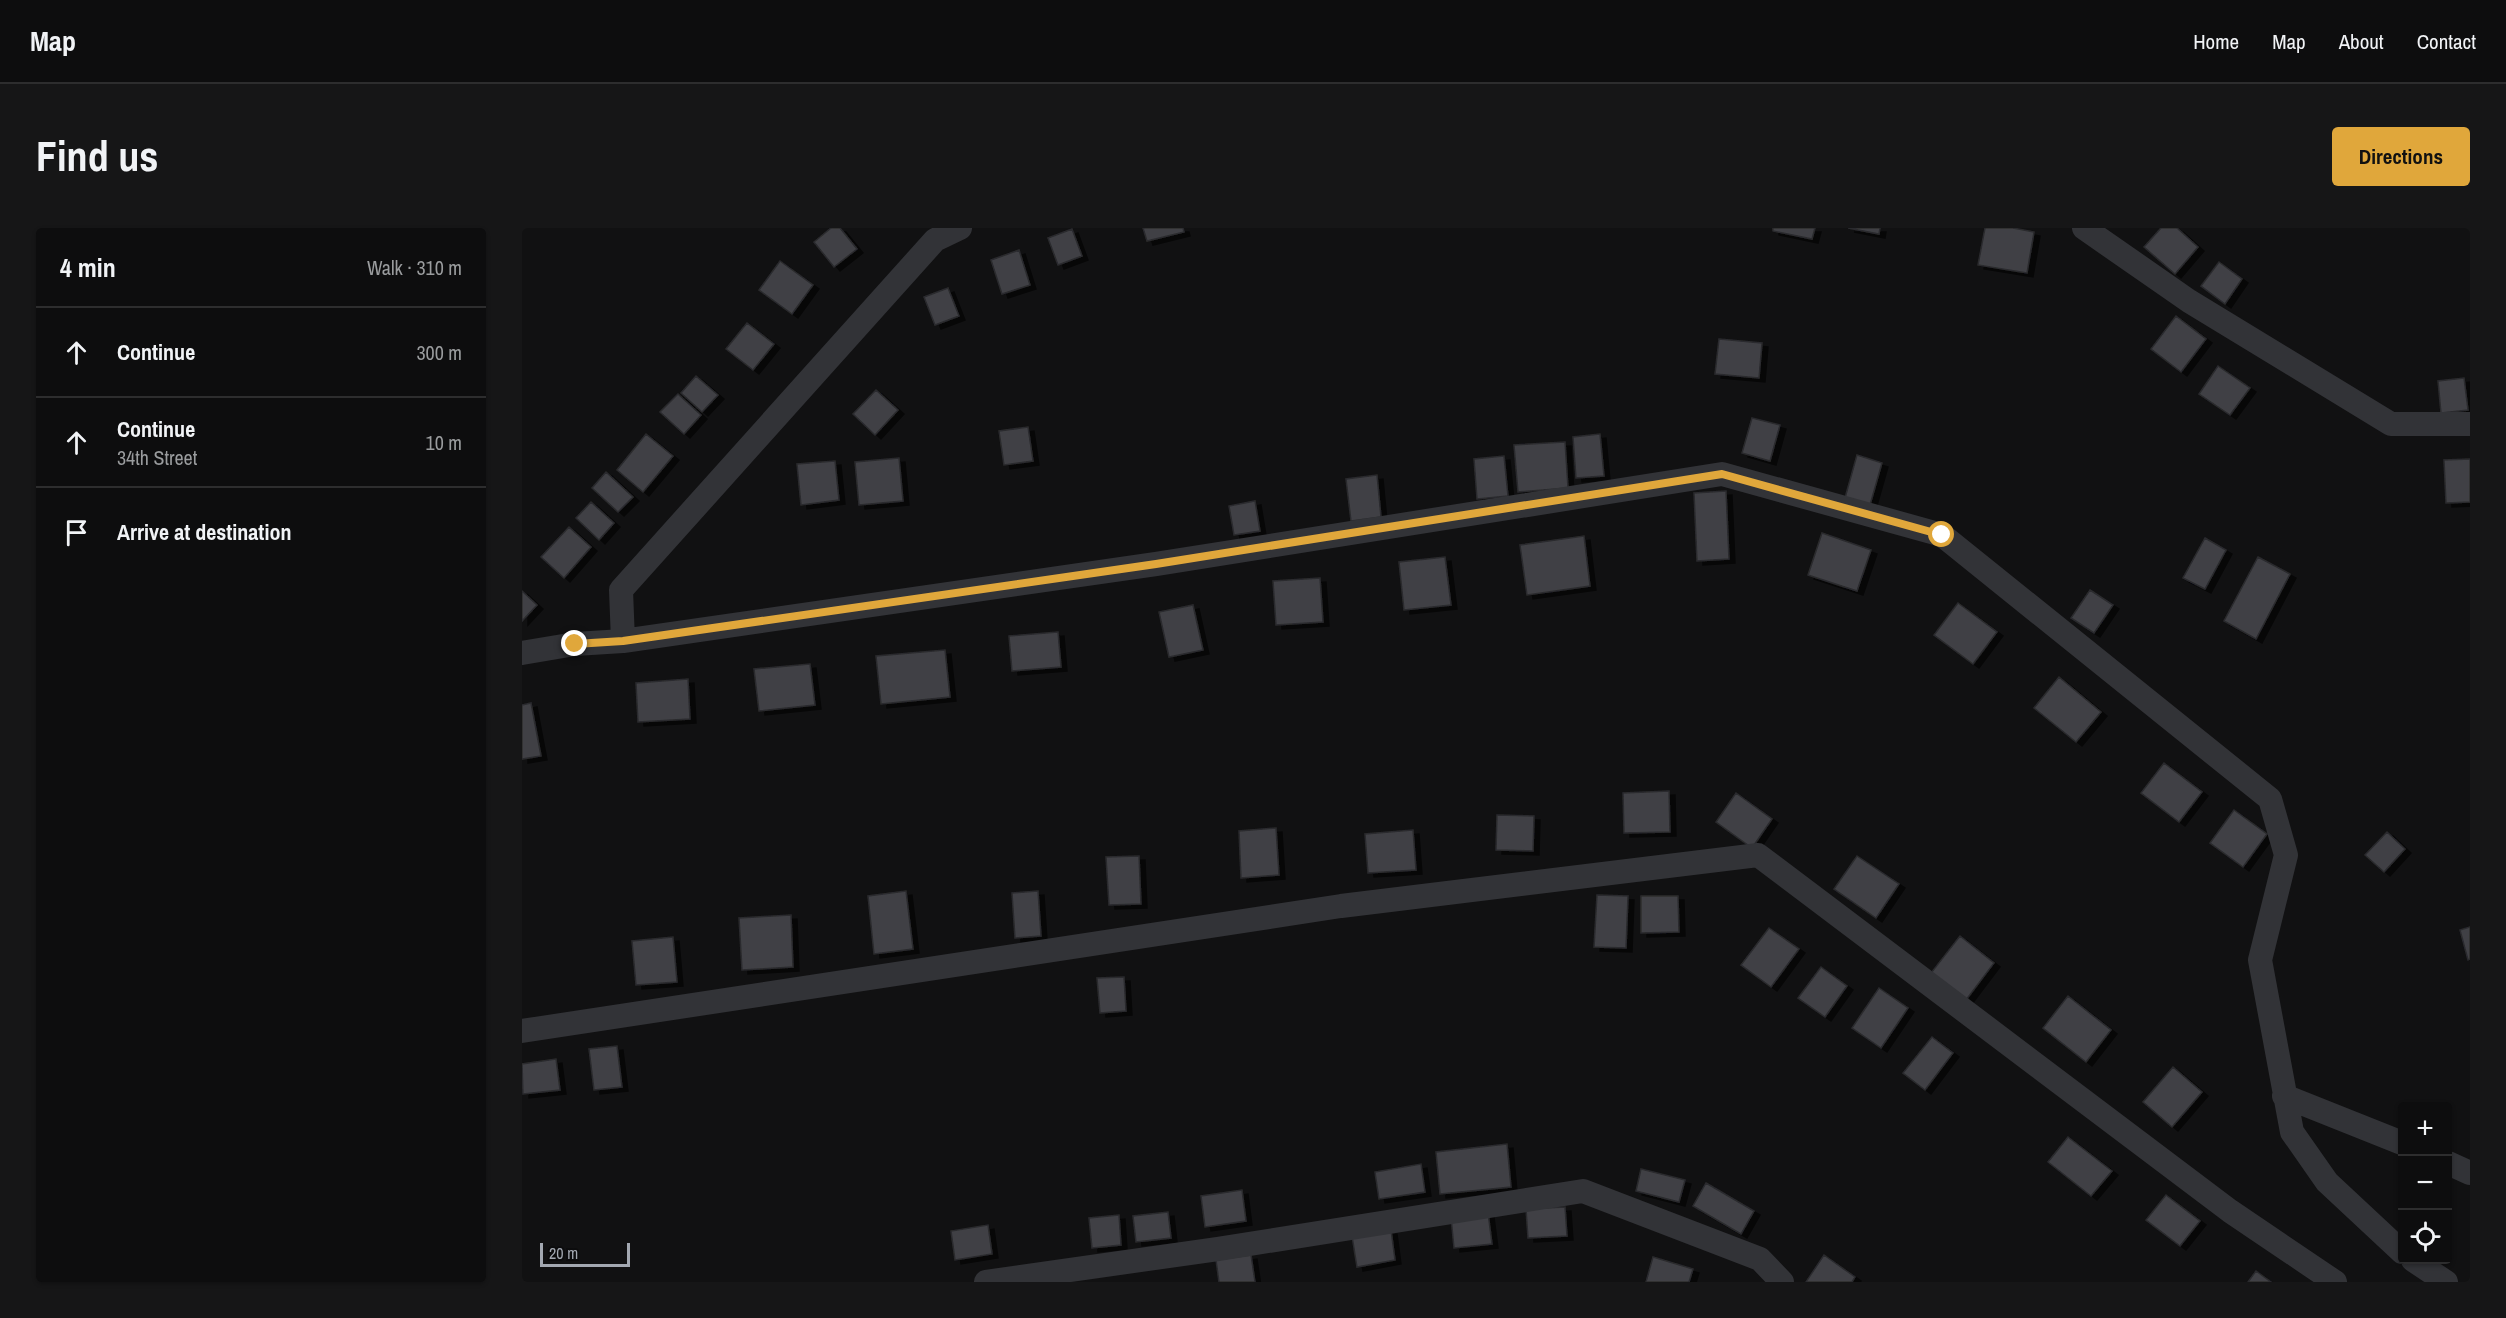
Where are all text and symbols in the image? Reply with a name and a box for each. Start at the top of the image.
text: Map [30,22,76,60]
text: Home [2193,27,2239,56]
text: Map [2272,27,2306,56]
text: About [2339,27,2384,56]
text: Contact [2417,27,2476,56]
button: Directions [2332,127,2470,186]
text: Find us [36,128,158,184]
text: 4 min [60,250,116,285]
text: Walk · 310 m [367,254,462,281]
icon: ahead [60,336,93,369]
text: Continue [117,337,195,367]
text: 300 m [416,339,462,366]
text: Continue [117,414,195,444]
icon: ahead [60,426,93,459]
text: 10 m [426,429,462,456]
text: 34th Street [117,444,197,471]
icon: arrive [60,516,93,549]
text: Arrive at destination [117,517,291,547]
route start [1928,521,1954,547]
route end [561,630,587,656]
map controls [2398,1102,2452,1264]
button: + [2398,1102,2452,1156]
button: − [2398,1156,2452,1210]
button: locate [2398,1210,2452,1264]
scale bar [540,1240,630,1268]
text: 20 m [549,1242,578,1264]

